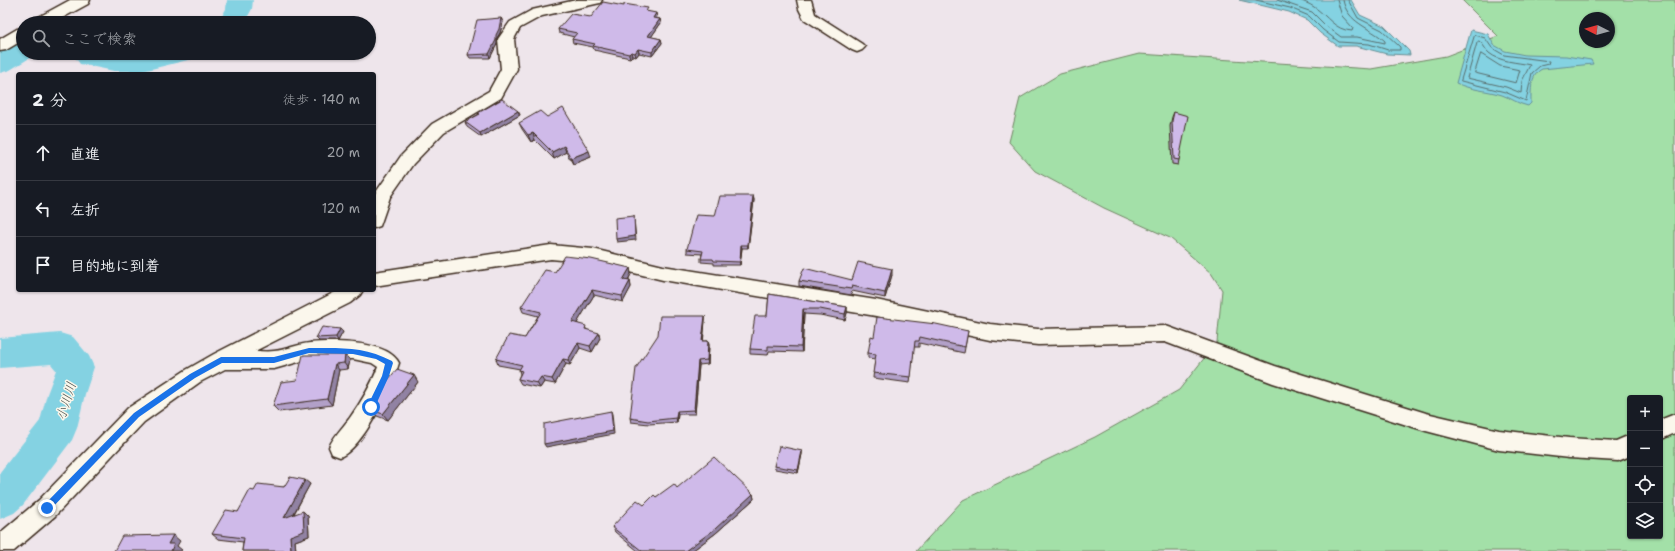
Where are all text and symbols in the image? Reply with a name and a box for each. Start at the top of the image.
north arrow [1579,12,1615,48]
search box [16,16,376,60]
icon: search [30,27,52,49]
text: ここで検索 [62,29,137,49]
text: 2 分 [32,89,67,111]
text: 徒歩 · 140 m [283,91,360,108]
icon: ahead [32,142,54,164]
text: 直進 [70,144,100,164]
text: 20 m [327,144,360,161]
icon: left [32,198,54,220]
text: 左折 [70,200,100,220]
text: 120 m [322,200,360,217]
icon: arrive [32,254,54,276]
text: 目的地に到着 [70,256,160,276]
water label: 小川川 [52,380,80,422]
map controls [1627,395,1663,539]
button: + [1627,395,1663,431]
route start [362,398,380,416]
button: − [1627,431,1663,467]
button: locate [1627,467,1663,503]
route end [38,499,56,517]
button: layers [1627,503,1663,539]

